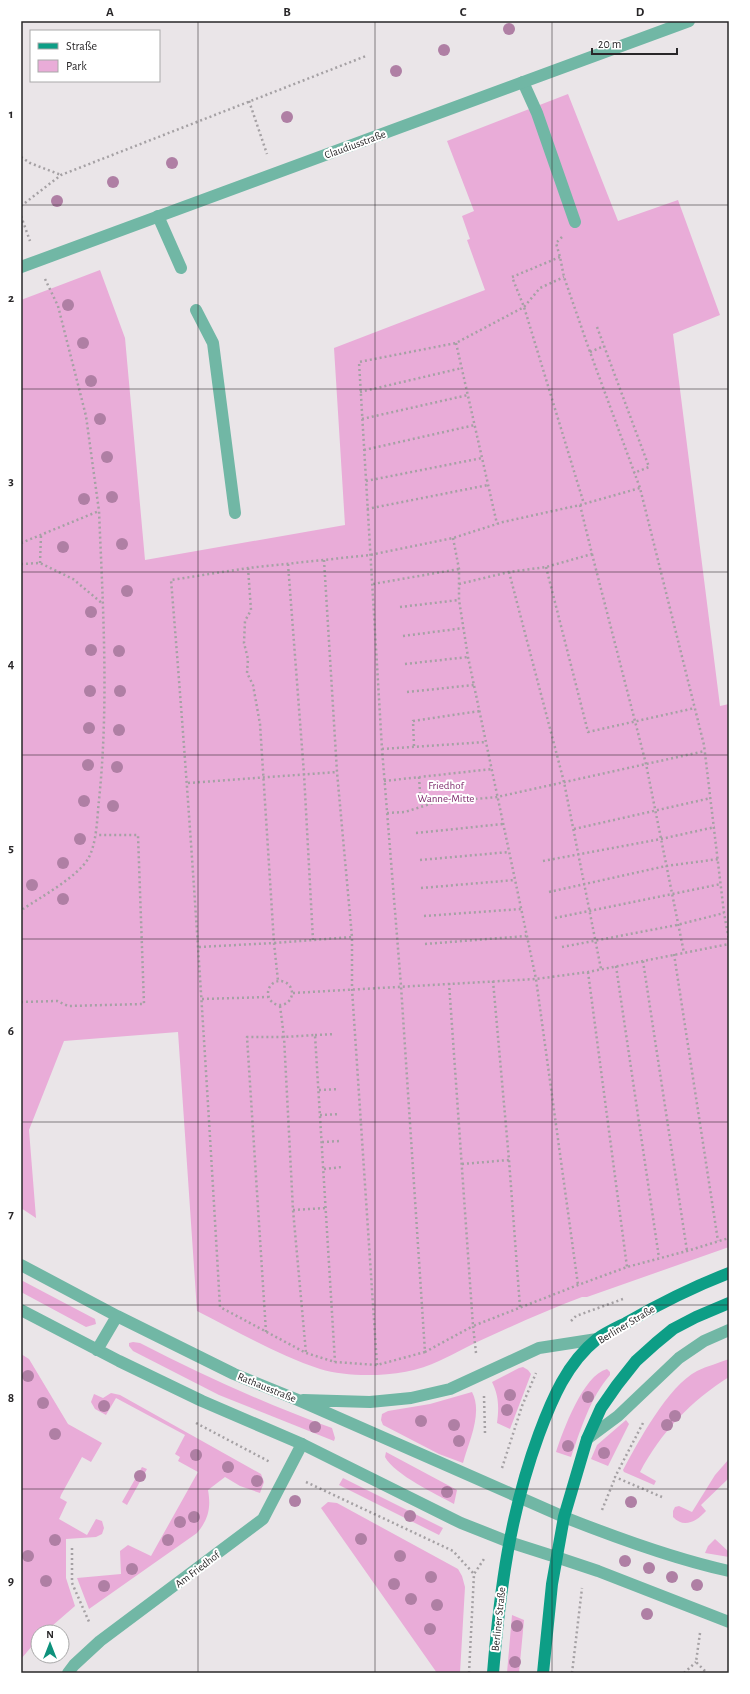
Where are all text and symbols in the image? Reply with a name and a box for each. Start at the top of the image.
text: A [106,6,114,19]
text: B [283,6,291,19]
text: C [460,6,467,19]
text: D [636,6,645,19]
legend [30,30,160,82]
scale bar [592,30,677,56]
text: 20 m [598,38,621,50]
text: Straße [66,40,97,52]
text: Park [66,60,87,72]
text: 1 [9,108,13,121]
street label: Claudiusstraße [323,128,387,161]
text: 2 [8,292,14,305]
text: 3 [8,475,14,488]
text: 4 [8,658,15,671]
park label: Friedhof Wanne-Mitte [418,780,474,804]
text: 5 [8,842,14,855]
text: 6 [8,1025,14,1038]
text: 7 [8,1208,14,1221]
street label: Berliner Straße [596,1303,657,1346]
street label: Rathausstraße [236,1371,298,1404]
text: 8 [8,1392,14,1405]
street label: Am Friedhof [173,1549,222,1590]
text: 9 [8,1575,14,1588]
street label: Berliner Straße [490,1586,507,1652]
north arrow [30,1624,70,1664]
text: N [46,1629,54,1640]

